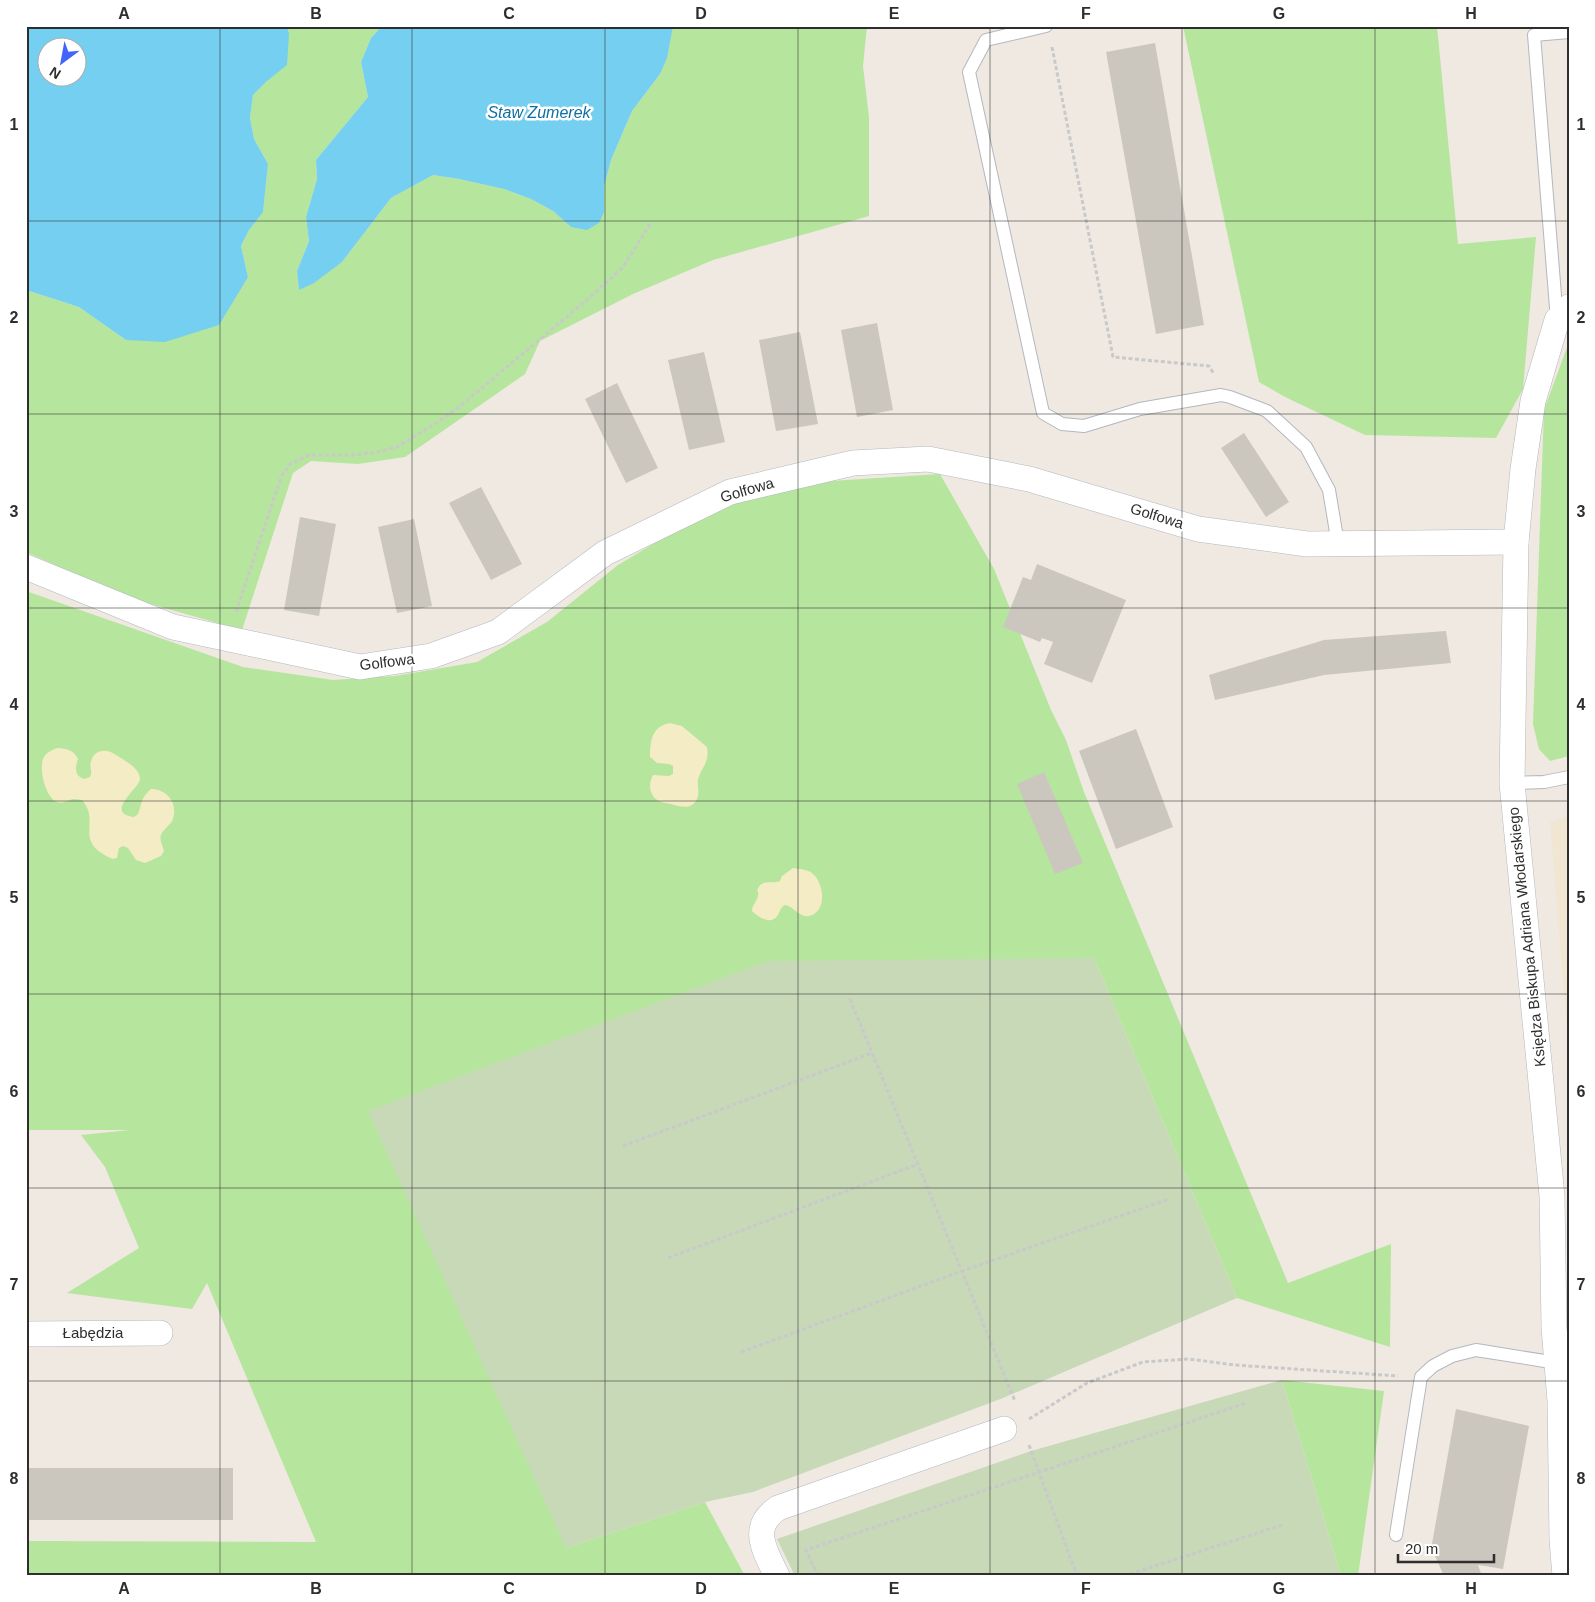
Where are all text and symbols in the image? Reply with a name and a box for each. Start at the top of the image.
text: A [118,5,130,22]
text: B [310,5,322,22]
text: C [503,5,515,22]
text: D [695,5,707,22]
text: E [889,5,900,22]
text: F [1081,5,1091,22]
text: G [1273,5,1285,22]
text: H [1465,5,1477,22]
north arrow [38,38,88,88]
text: N [47,64,64,82]
water label: Staw Zumerek [487,104,592,121]
text: 1 [10,116,19,133]
text: 1 [1577,116,1586,133]
text: 2 [10,309,19,326]
text: 2 [1577,309,1586,326]
street label: Golfowa [718,474,776,505]
street label: Golfowa [1128,499,1187,532]
text: 3 [10,503,19,520]
text: 3 [1577,503,1586,520]
street label: Golfowa [359,650,416,673]
text: 4 [10,696,19,713]
text: 4 [1577,696,1586,713]
street label: Księdza Biskupa Adriana Włodarskiego [1504,806,1549,1068]
text: 5 [10,889,19,906]
text: 5 [1577,889,1586,906]
text: 6 [10,1083,19,1100]
text: 6 [1577,1083,1586,1100]
text: 7 [10,1276,19,1293]
text: 7 [1577,1276,1586,1293]
street label: Łabędzia [63,1324,124,1341]
text: 8 [10,1470,19,1487]
text: 8 [1577,1470,1586,1487]
scale bar [1398,1532,1494,1564]
text: 20 m [1405,1540,1438,1557]
text: A [118,1580,130,1597]
text: B [310,1580,322,1597]
text: C [503,1580,515,1597]
text: D [695,1580,707,1597]
text: E [889,1580,900,1597]
text: F [1081,1580,1091,1597]
text: G [1273,1580,1285,1597]
text: H [1465,1580,1477,1597]

